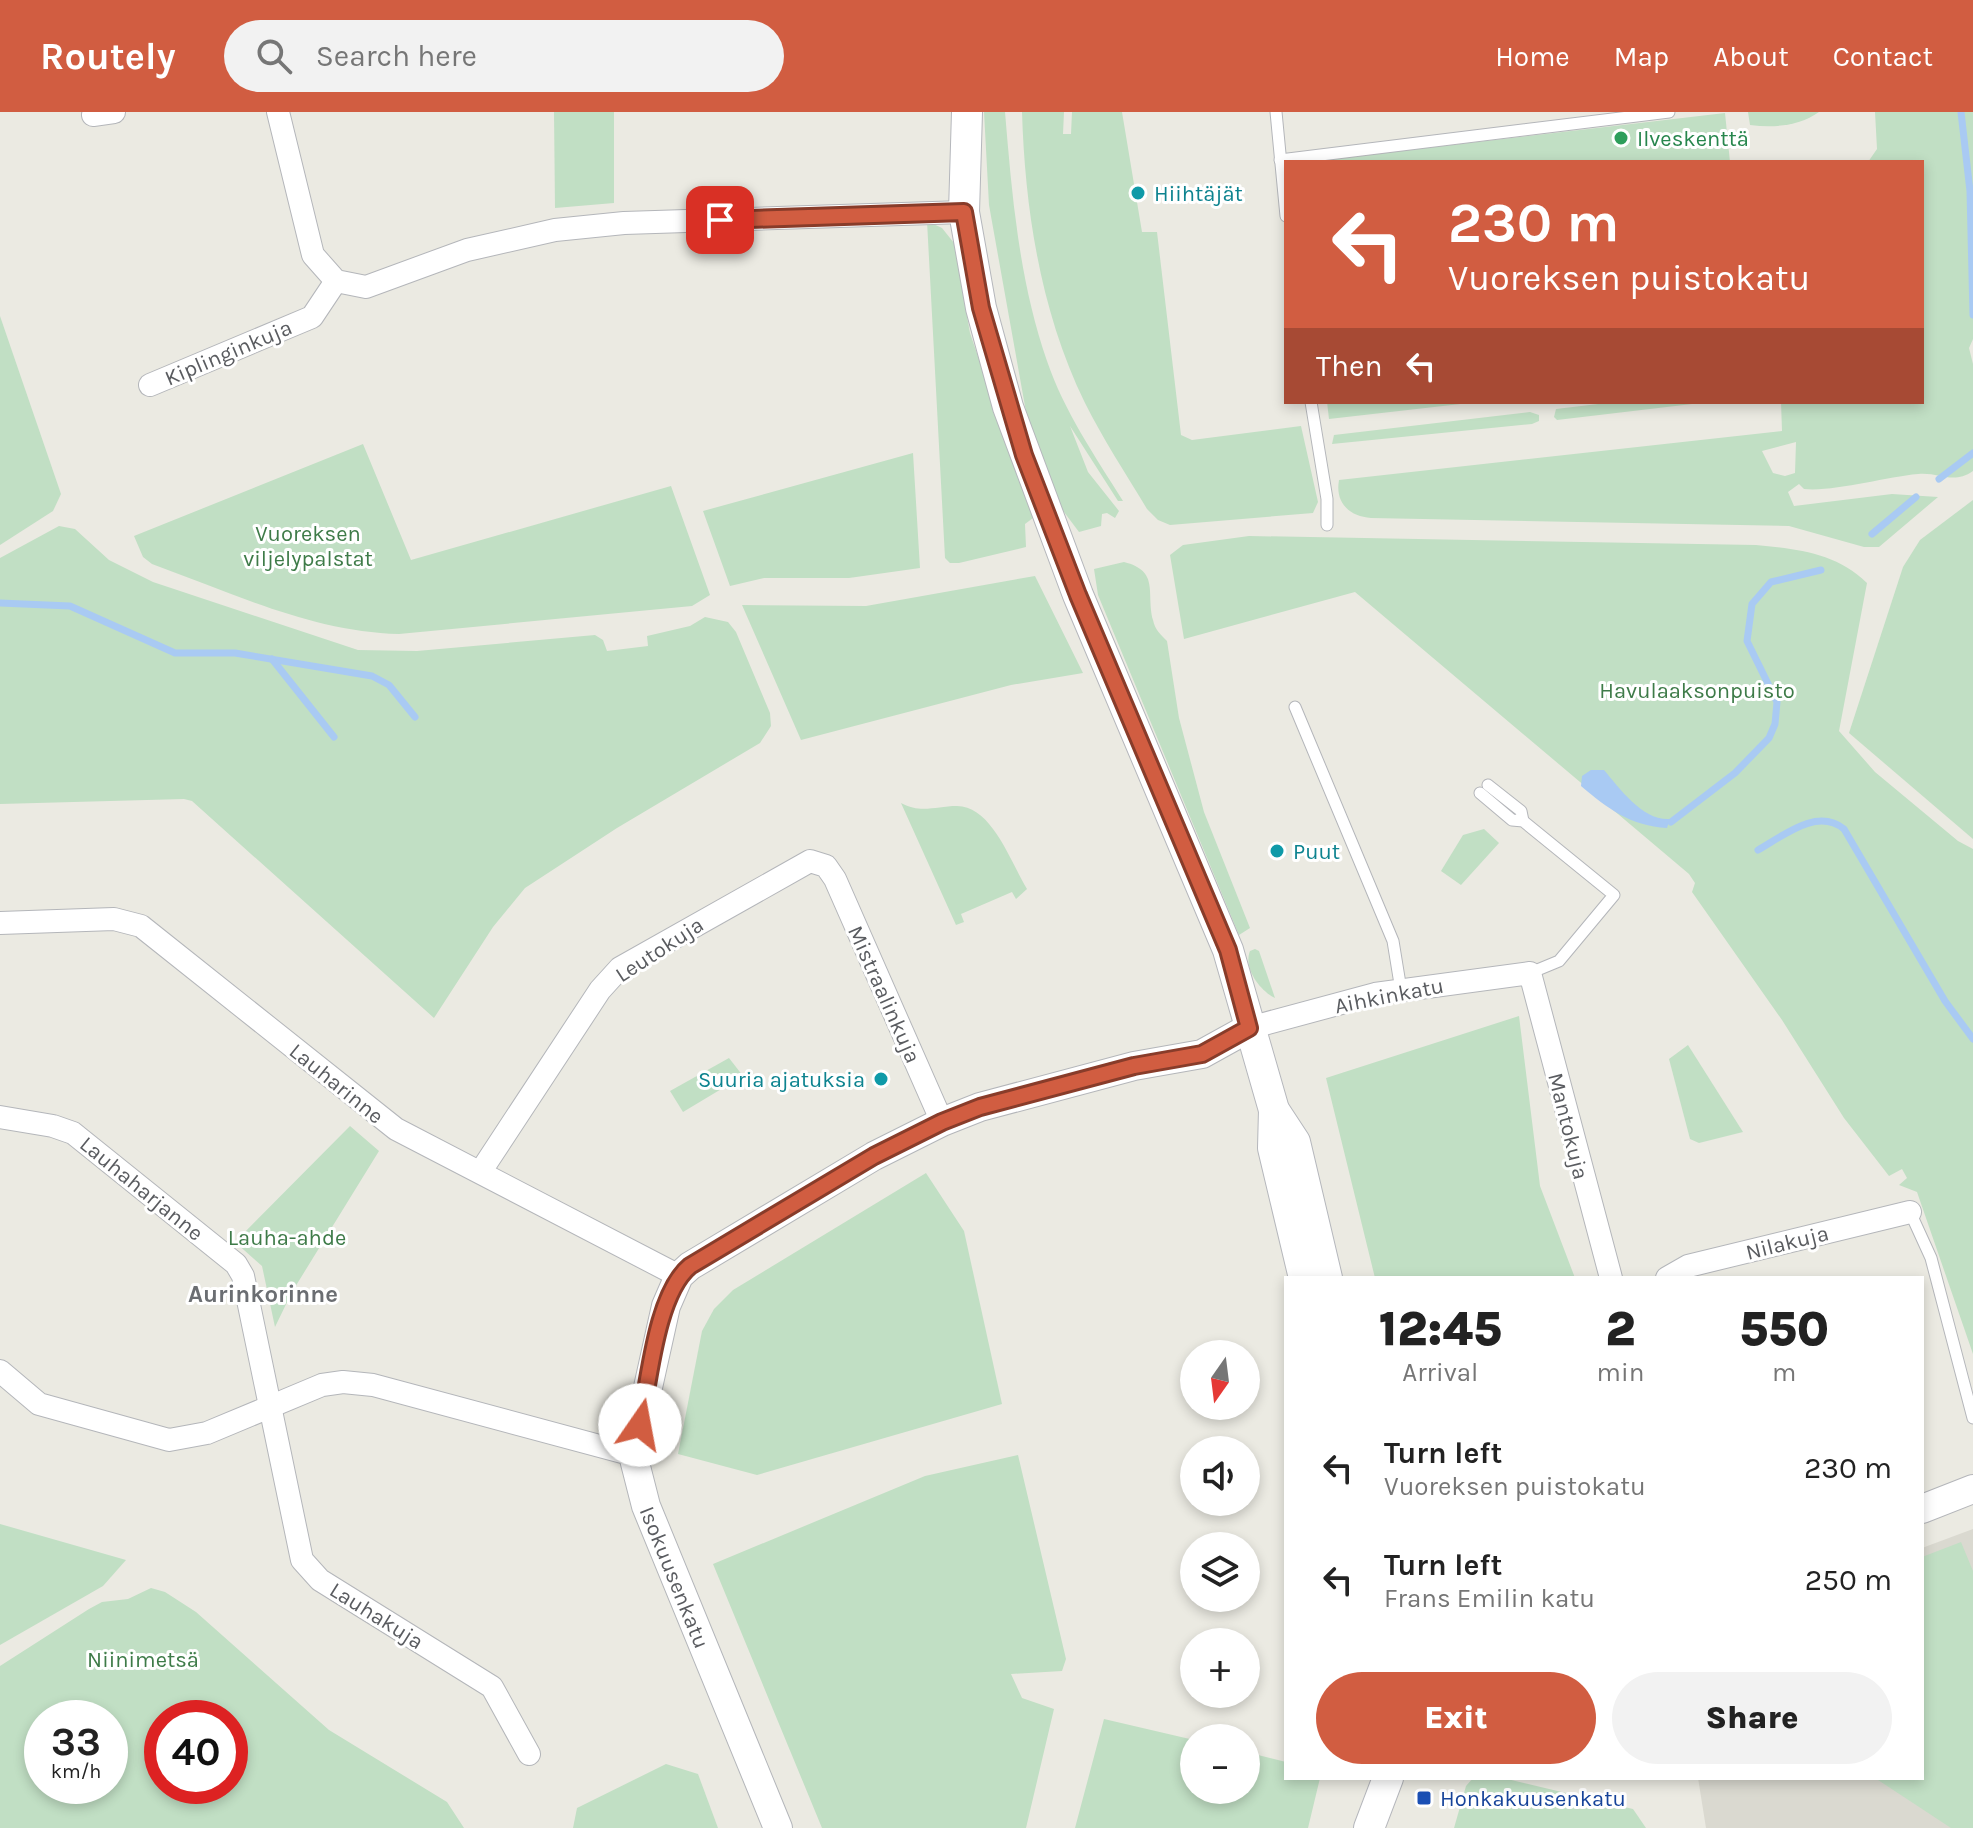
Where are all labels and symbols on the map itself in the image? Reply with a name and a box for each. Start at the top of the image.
place label: Ilveskenttä [1637,126,1749,152]
marker: Ilveskenttä [1612,129,1630,147]
place label: Hiihtäjät [1154,181,1243,207]
marker: Hiihtäjät [1129,184,1147,202]
pin [686,186,754,254]
street label: Kiplinginkuja [161,314,296,391]
park label: Vuoreksen viljelypalstat [243,521,373,572]
park label: Havulaaksonpuisto [1599,678,1795,704]
place label: Puut [1293,839,1340,865]
marker: Puut [1268,842,1286,860]
street label: Leutokuja [611,912,709,988]
street label: Mistraalinkuja [842,922,926,1067]
street label: Aihkinkatu [1332,973,1446,1019]
street label: Lauharinne [284,1038,389,1130]
place label: Suuria ajatuksia [698,1067,865,1093]
marker: Suuria ajatuksia [872,1070,890,1088]
street label: Mantokuja [1542,1070,1594,1182]
street label: Lauhaharjanne [74,1131,208,1246]
street label: Nilakuja [1743,1220,1831,1266]
park label: Lauha-ahde [228,1225,346,1251]
district label: Aurinkorinne [188,1280,338,1308]
north arrow [1180,1340,1260,1420]
position arrow [598,1383,682,1467]
street label: Isokuusenkatu [634,1502,714,1652]
street label: Lauhakuja [325,1577,428,1655]
park label: Niinimetsä [87,1647,199,1673]
speed limit sign: 40 [144,1700,248,1804]
place label: Honkakuusenkatu [1440,1786,1626,1812]
marker: Honkakuusenkatu [1415,1789,1433,1807]

